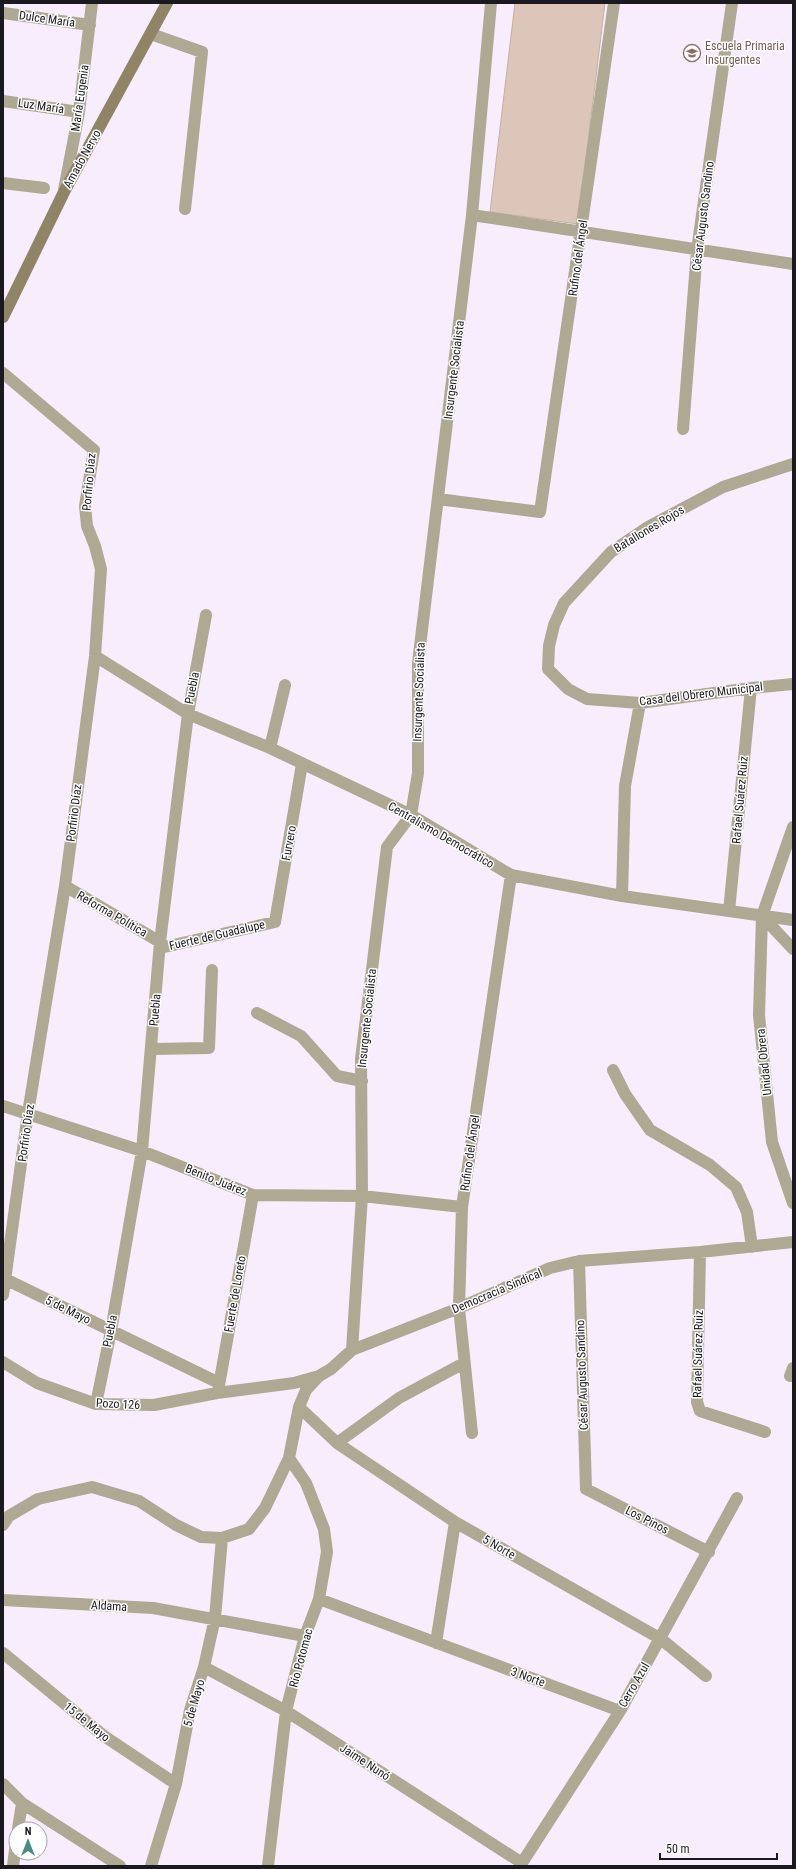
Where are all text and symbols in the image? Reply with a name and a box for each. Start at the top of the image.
street label: Dulce María [18,8,76,30]
place label: Escuela Primaria Insurgentes [705,39,785,67]
school or university icon: Escuela Primaria Insurgentes [682,43,702,63]
street label: María Eugenia [68,63,92,132]
street label: Luz María [17,96,65,116]
street label: Amado Nervo [60,127,104,191]
street label: César Augusto Sandino [689,160,717,272]
street label: Rufino del Ángel [565,219,590,297]
street label: Insurgente Socialista [441,320,467,420]
street label: Porfirio Díaz [79,452,99,512]
street label: Batallones Rojos [611,503,687,555]
street label: Insurgente Socialista [410,642,428,742]
street label: Puebla [182,670,202,705]
street label: Casa del Obrero Municipal [638,679,764,709]
street label: Rafael Suárez Ruiz [729,756,751,844]
street label: Porfirio Díaz [64,783,84,843]
street label: Centralismo Democrático [386,799,496,871]
street label: Furvero [279,824,299,862]
street label: Reforma Política [74,888,150,940]
street label: Fuerte de Guadalupe [168,917,267,953]
street label: Insurgente Socialista [355,968,379,1068]
street label: Puebla [147,993,163,1027]
street label: Unidad Obrera [754,1028,774,1096]
street label: Porfirio Díaz [15,1103,37,1163]
street label: Rufino del Ángel [457,1114,482,1192]
street label: Benito Juárez [183,1161,249,1199]
street label: Fuerte de Loreto [221,1255,249,1333]
street label: Democracia Sindical [450,1266,544,1316]
street label: 5 de Mayo [43,1293,93,1327]
street label: Rafael Suárez Ruiz [690,1310,706,1398]
street label: Puebla [100,1313,120,1348]
street label: César Augusto Sandino [573,1320,591,1430]
street label: Pozo 126 [96,1396,141,1412]
street label: Los Pinos [623,1503,671,1537]
street label: 5 Norte [480,1532,518,1562]
street label: Aldama [91,1598,128,1614]
street label: Río Potomac [286,1627,316,1689]
street label: Cerro Azul [616,1660,652,1710]
street label: 3 Norte [509,1664,547,1690]
street label: 5 de Mayo [181,1678,207,1728]
street label: 15 de Mayo [61,1699,113,1745]
street label: Jaime Nunó [337,1741,393,1783]
north arrow [8,1821,48,1861]
text: N [25,1825,32,1838]
scale bar [660,1835,777,1861]
text: 50 m [666,1842,690,1856]

